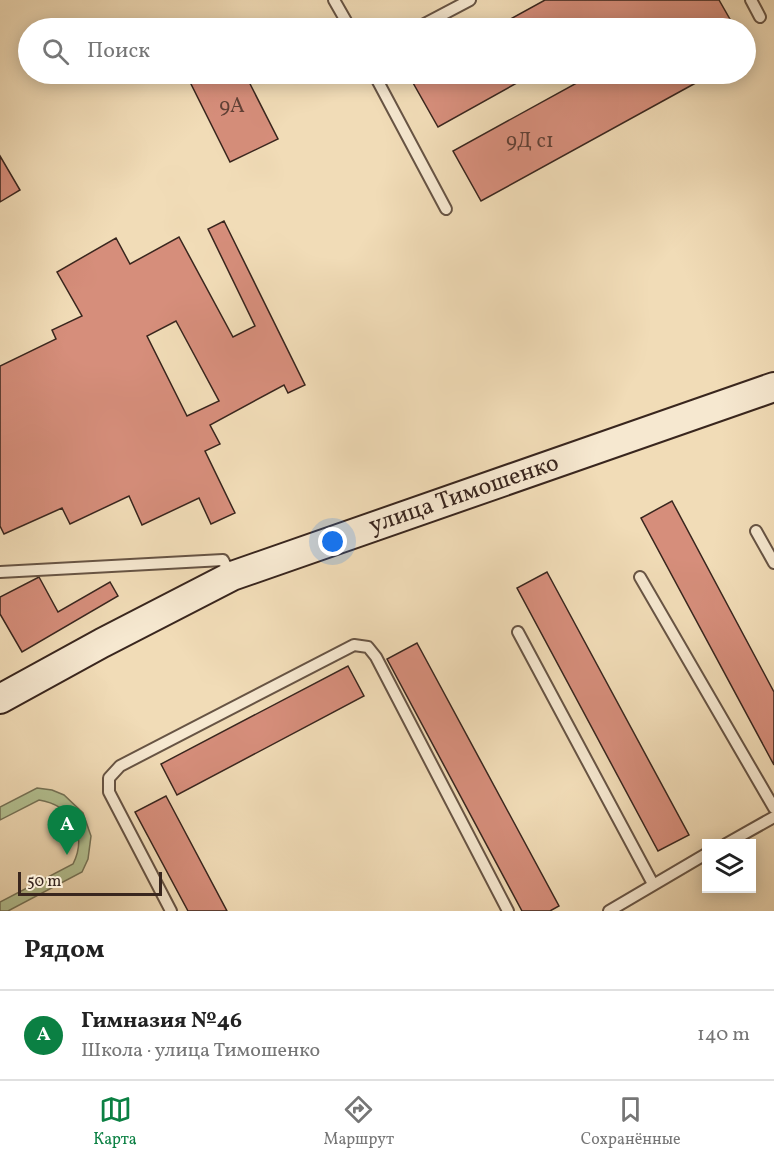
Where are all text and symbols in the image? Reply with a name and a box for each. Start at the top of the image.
search box [18,18,756,84]
icon: search [39,35,72,68]
text: Поиск [87,36,150,67]
house number: 9А [219,92,245,121]
house number: 9Д с1 [506,127,554,156]
street label: улица Тимошенко [364,447,564,543]
your location [318,527,347,556]
pin: A [48,806,86,855]
map controls [702,839,756,893]
button: layers [702,839,756,893]
scale bar [18,869,162,896]
text: 50 m [27,871,61,893]
text: Рядом [24,932,104,968]
text: Гимназия №46 [81,1006,242,1037]
text: A [36,1021,51,1049]
text: 140 m [697,1021,750,1049]
text: Школа · улица Тимошенко [81,1037,320,1065]
tab: Карта [93,1093,137,1151]
tab: Маршрут [324,1093,394,1151]
tab: Сохранённые [581,1093,681,1151]

